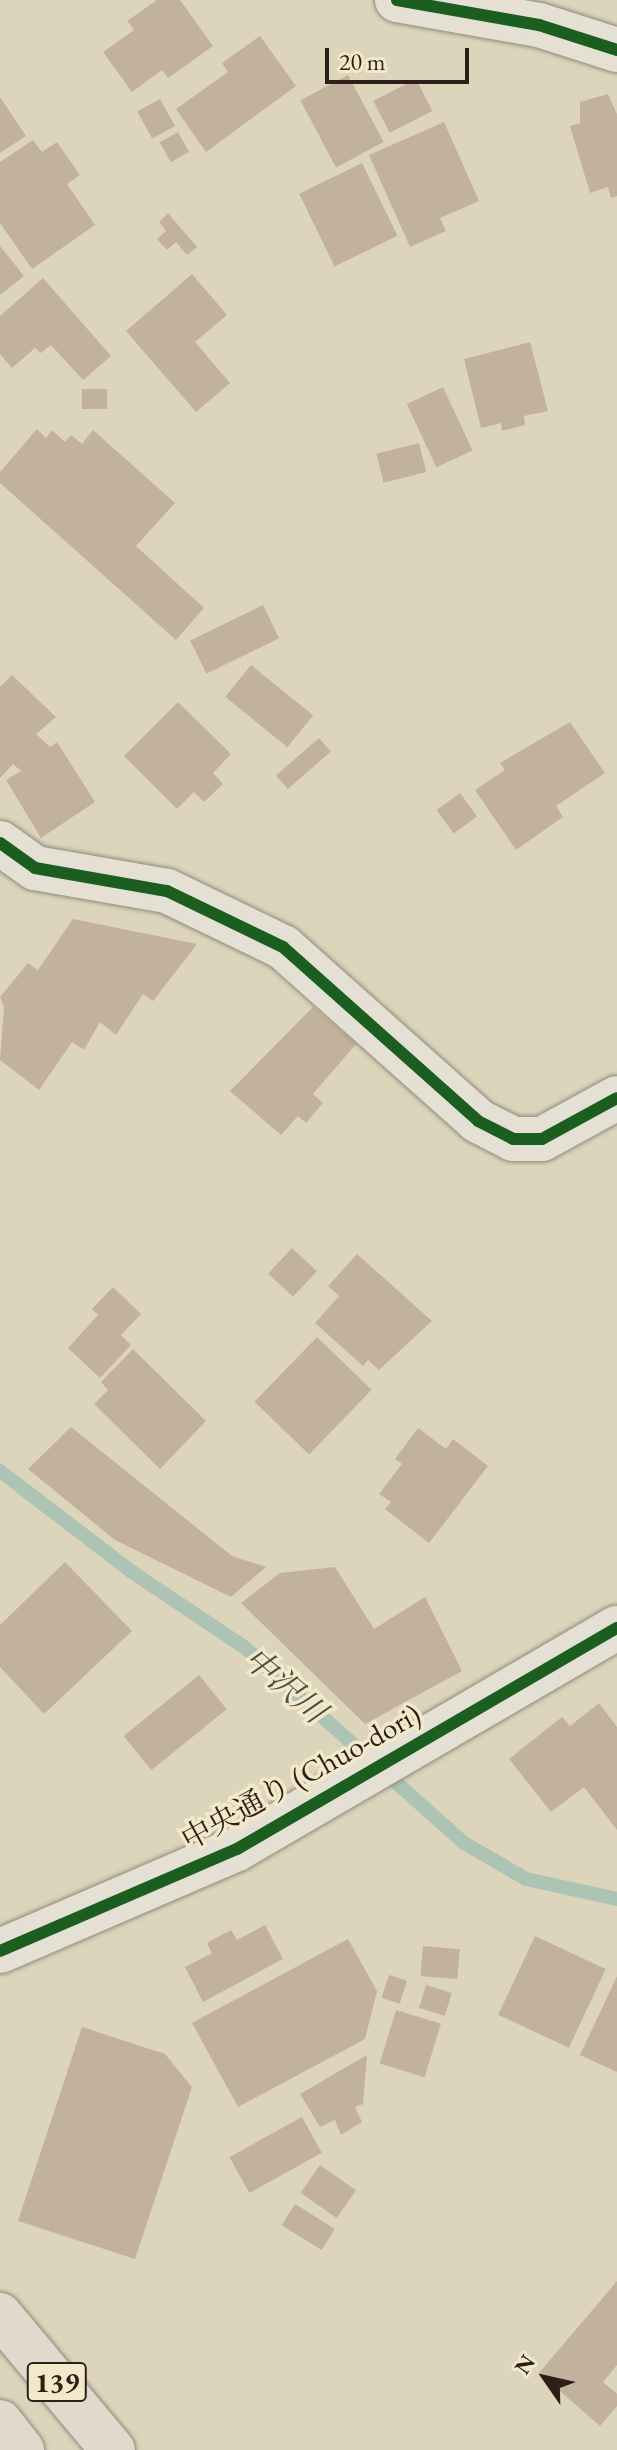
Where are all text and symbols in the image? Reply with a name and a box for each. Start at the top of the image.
scale bar [329,32,473,82]
text: 20 m [339,46,386,77]
water label: 中沢川 [236,1639,334,1731]
street label: 中央通り (Chuo-dori) [175,1696,427,1858]
north arrow [505,2338,585,2418]
text: N [508,2349,542,2380]
road number: 139 [25,2358,89,2406]

